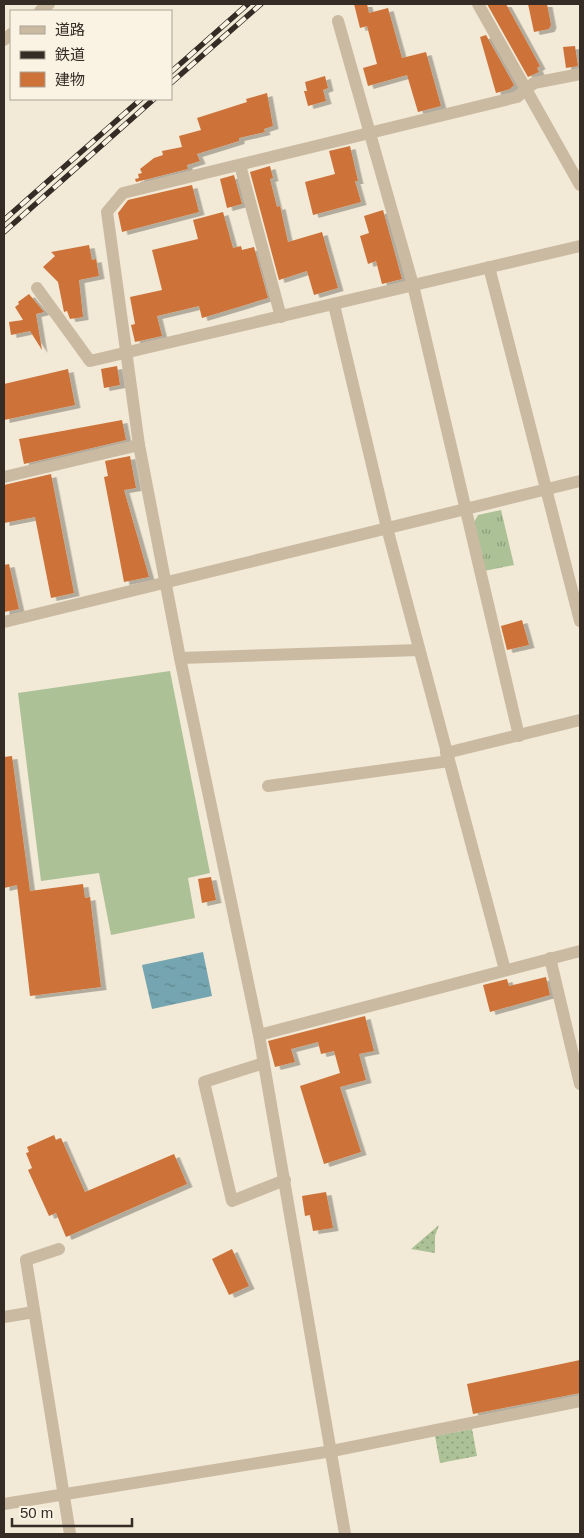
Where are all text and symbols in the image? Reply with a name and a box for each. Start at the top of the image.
legend [10,10,172,100]
text: 道路 [55,21,85,38]
text: 鉄道 [55,46,85,63]
text: 建物 [55,71,85,88]
scale bar [12,1496,132,1528]
text: 50 m [20,1504,53,1521]

